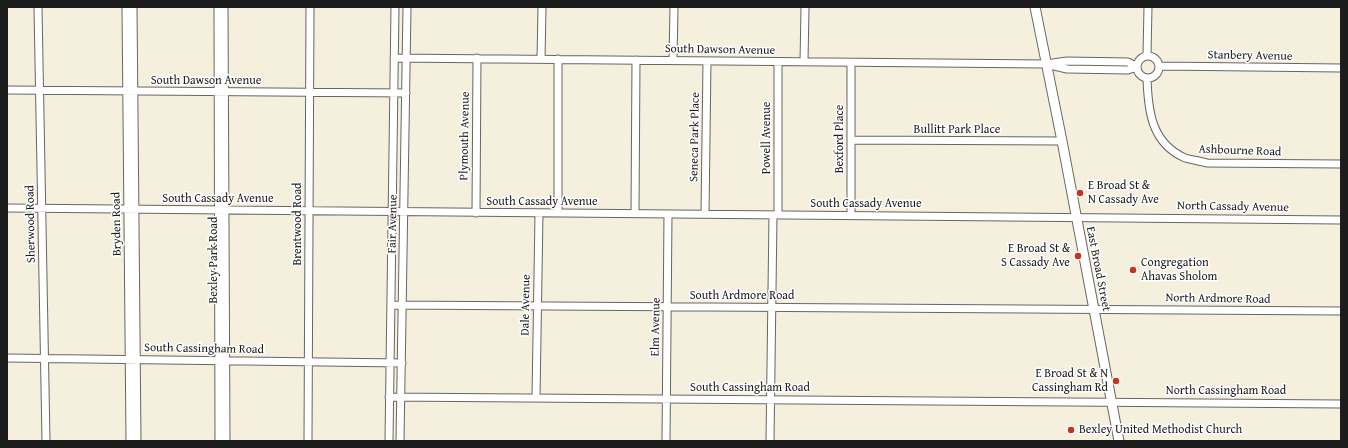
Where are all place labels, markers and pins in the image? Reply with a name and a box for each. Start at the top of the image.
place label: E Broad St & N Cassady Ave [1088,179,1159,207]
marker: E Broad St & N Cassady Ave [1075,188,1085,198]
place label: E Broad St & S Cassady Ave [1001,242,1070,270]
marker: E Broad St & S Cassady Ave [1073,251,1083,261]
place label: Congregation Ahavas Sholom [1141,256,1217,284]
marker: Congregation Ahavas Sholom [1128,265,1138,275]
place label: E Broad St & N Cassingham Rd [1032,367,1108,395]
marker: E Broad St & N Cassingham Rd [1111,376,1121,386]
place label: Bexley United Methodist Church [1079,423,1242,437]
marker: Bexley United Methodist Church [1066,425,1076,435]

